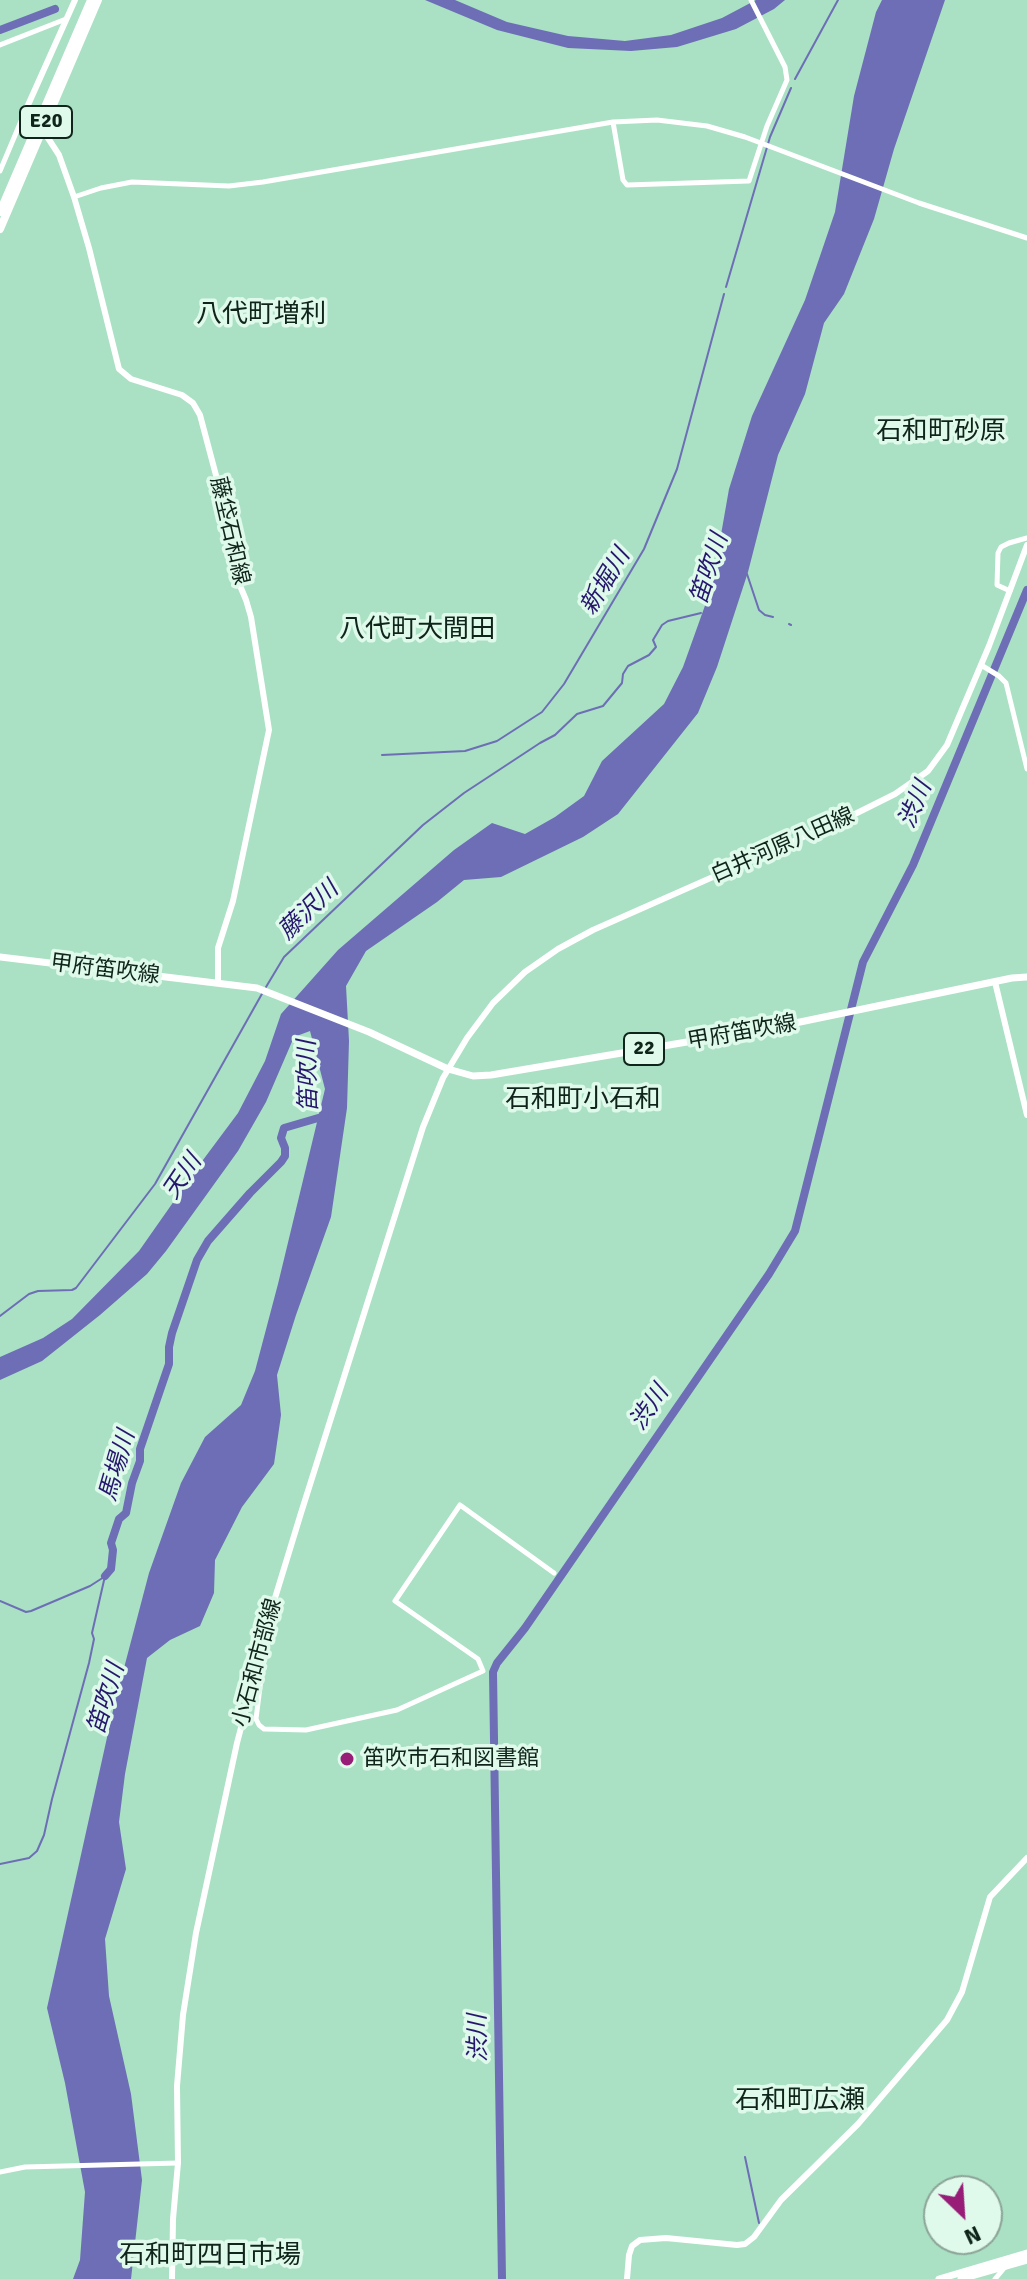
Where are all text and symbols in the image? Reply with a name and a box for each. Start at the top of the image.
road number: E20 [20,106,72,138]
district label: 八代町増利 [196,299,326,331]
district label: 石和町砂原 [876,416,1006,448]
street label: 藤垈石和線 [204,474,254,588]
water label: 笛吹川 [685,530,735,608]
water label: 新堀川 [575,544,637,620]
district label: 八代町大間田 [339,614,495,646]
water label: 渋川 [893,777,939,833]
street label: 白井河原八田線 [707,803,859,889]
water label: 藤沢川 [273,876,345,946]
street label: 甲府笛吹線 [49,950,161,990]
street label: 甲府笛吹線 [686,1010,798,1056]
road number: 22 [624,1033,664,1065]
water label: 笛吹川 [293,1040,325,1112]
district label: 石和町小石和 [505,1084,661,1116]
water label: 天川 [158,1149,208,1205]
water label: 渋川 [625,1380,675,1436]
water label: 馬場川 [94,1427,142,1505]
street label: 小石和市部線 [228,1596,288,1730]
water label: 笛吹川 [83,1660,131,1738]
place label: 笛吹市石和図書館 [363,1746,539,1772]
marker: 笛吹市石和図書館 [338,1750,356,1768]
water label: 渋川 [464,2014,494,2062]
district label: 石和町広瀬 [735,2085,865,2117]
north arrow [923,2175,1003,2255]
text: N [960,2220,985,2251]
district label: 石和町四日市場 [119,2240,301,2272]

